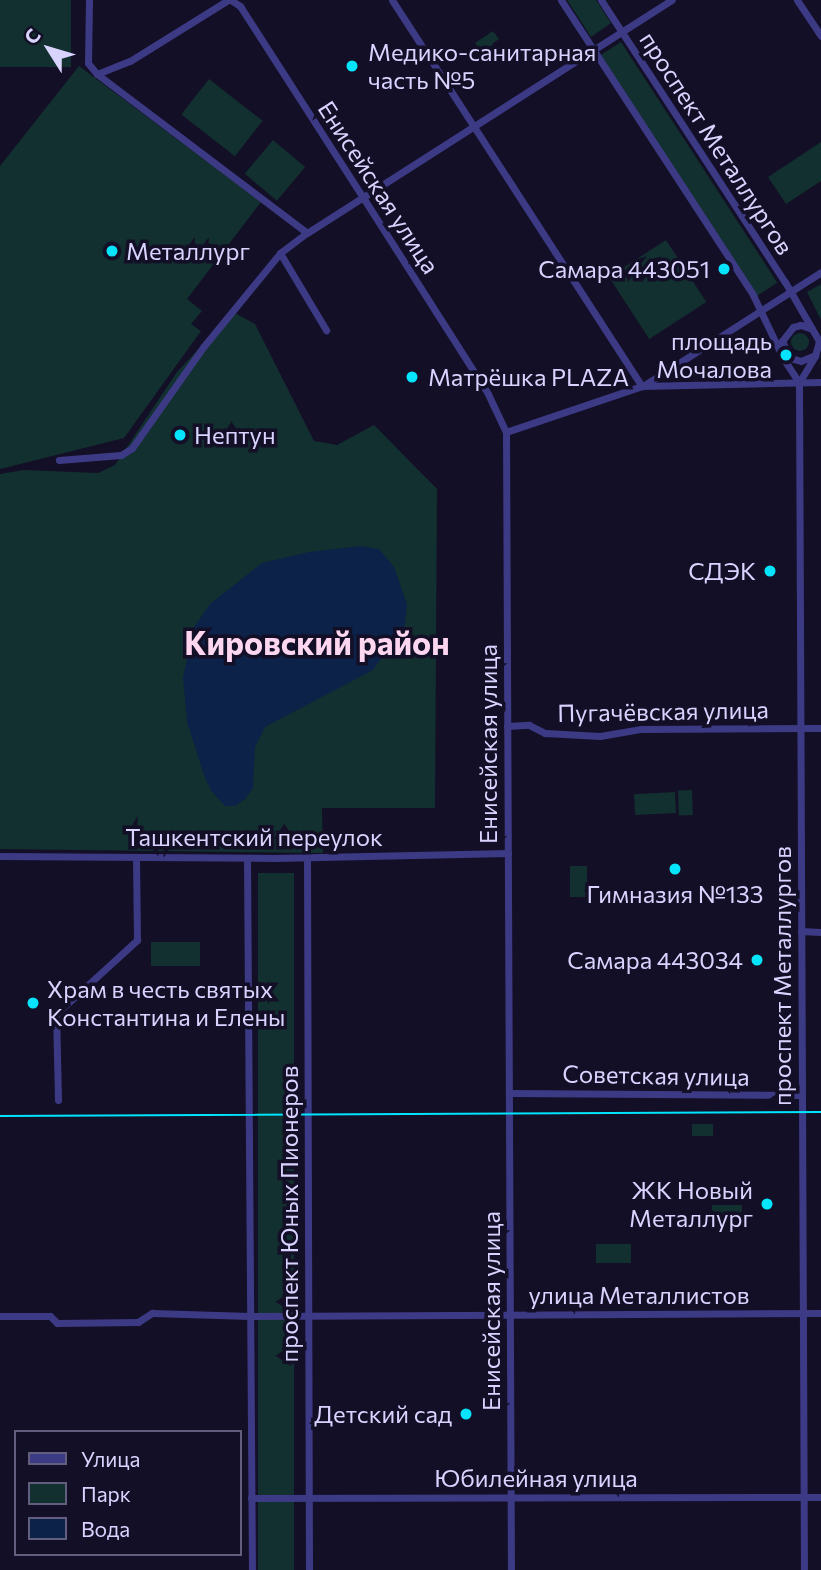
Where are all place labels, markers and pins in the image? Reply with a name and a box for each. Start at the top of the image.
place label: Медико-санитарная часть №5 [368,38,596,94]
marker: Медико-санитарная часть №5 [342,56,362,76]
place label: Металлург [126,237,250,265]
marker: Металлург [104,243,120,259]
place label: Самара 443051 [538,255,710,283]
marker: Самара 443051 [716,261,732,277]
place label: площадь Мочалова [656,327,772,383]
marker: площадь Мочалова [778,347,794,363]
place label: Матрёшка PLAZA [428,363,629,391]
marker: Матрёшка PLAZA [402,367,422,387]
place label: Нептун [194,421,276,449]
marker: Нептун [172,427,188,443]
place label: СДЭК [688,557,756,585]
marker: СДЭК [762,563,778,579]
marker: Гимназия №133 [667,861,683,877]
place label: Гимназия №133 [587,880,763,908]
place label: Самара 443034 [567,946,743,974]
marker: Самара 443034 [749,952,765,968]
place label: Храм в честь святых Константина и Елены [47,975,285,1031]
marker: Храм в честь святых Константина и Елены [25,995,41,1011]
place label: ЖК Новый Металлург [629,1176,753,1232]
marker: ЖК Новый Металлург [759,1196,775,1212]
place label: Детский сад [314,1400,452,1428]
marker: Детский сад [458,1406,474,1422]

